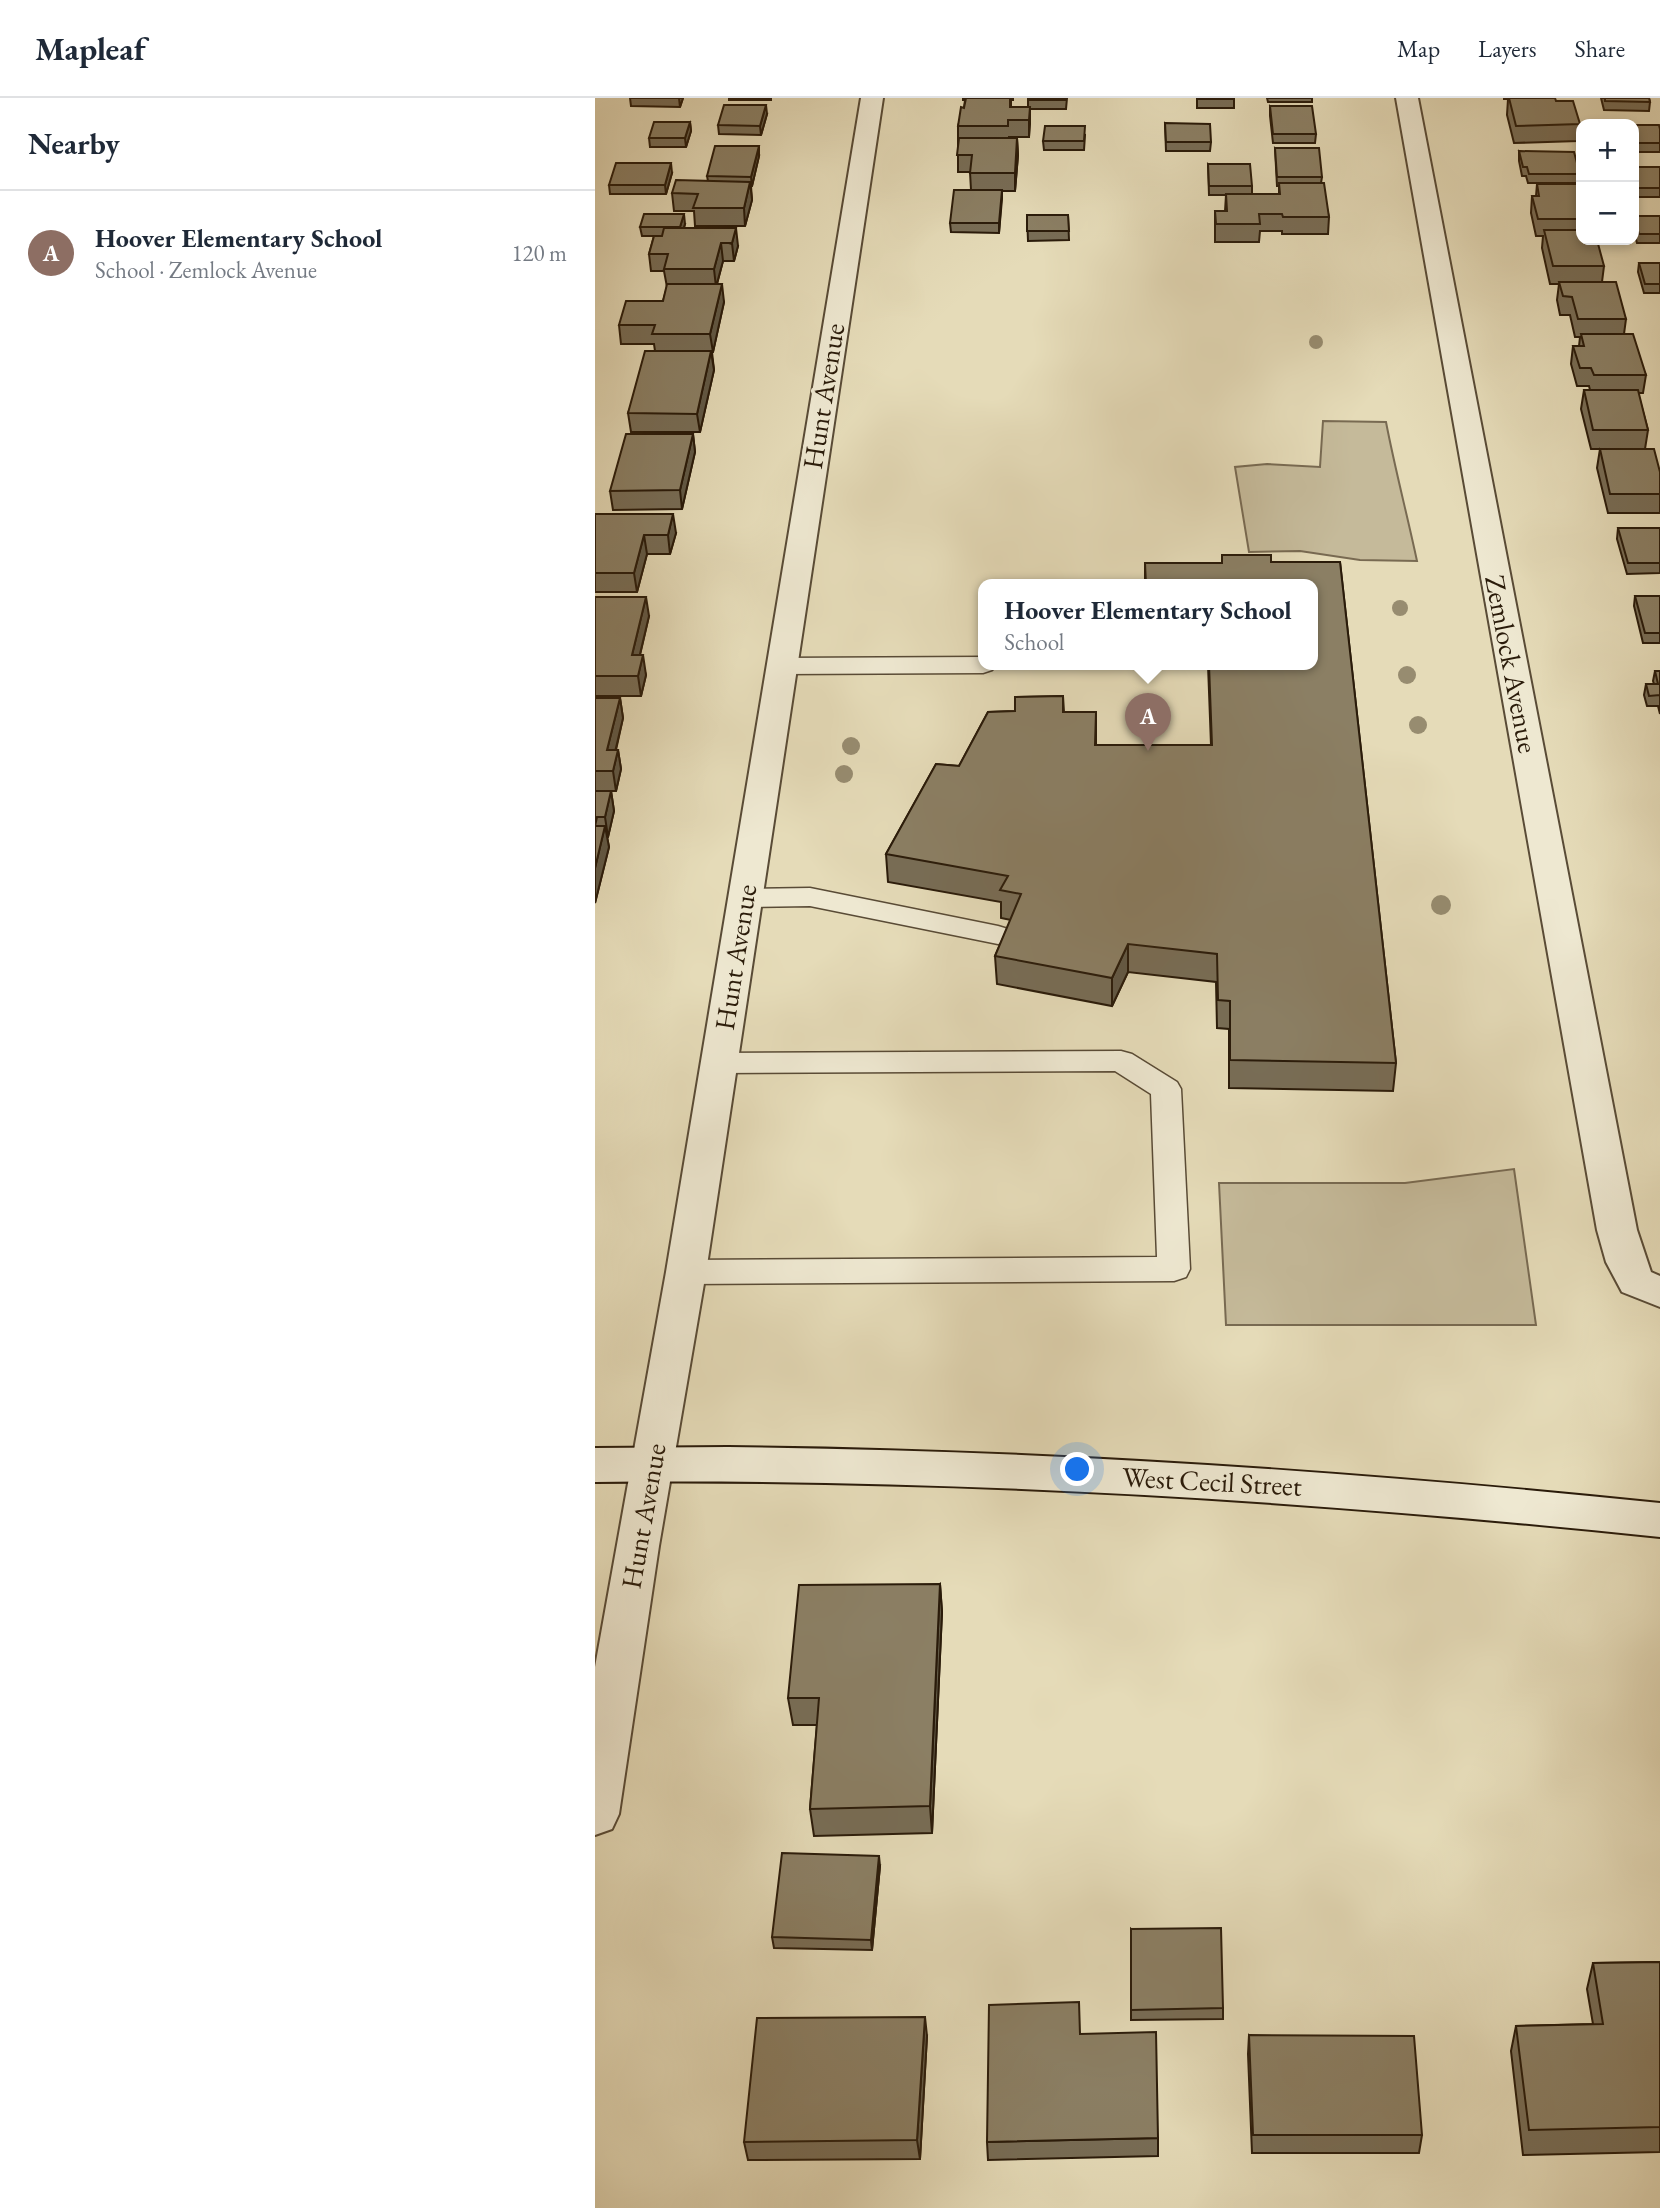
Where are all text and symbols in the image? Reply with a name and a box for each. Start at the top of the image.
text: Mapleaf [35,27,146,70]
text: Map [1397,33,1440,64]
text: Layers [1478,33,1537,64]
text: Share [1575,33,1625,64]
map controls [1576,119,1639,245]
button: + [1576,119,1639,182]
text: Nearby [28,124,120,163]
button: − [1576,182,1639,245]
text: Hoover Elementary School [95,221,382,255]
text: A [43,238,59,268]
text: 120 m [511,238,567,268]
text: School · Zemlock Avenue [95,255,317,285]
street label: Hunt Avenue [794,321,852,471]
street label: Zemlock Avenue [1477,572,1547,756]
popup [978,579,1318,670]
text: Hoover Elementary School [1004,593,1292,627]
text: School [1004,627,1064,657]
pin: A [1125,693,1171,751]
street label: Hunt Avenue [706,882,764,1032]
street label: Hunt Avenue [613,1440,674,1592]
your location [1060,1452,1094,1486]
street label: West Cecil Street [1121,1458,1303,1504]

